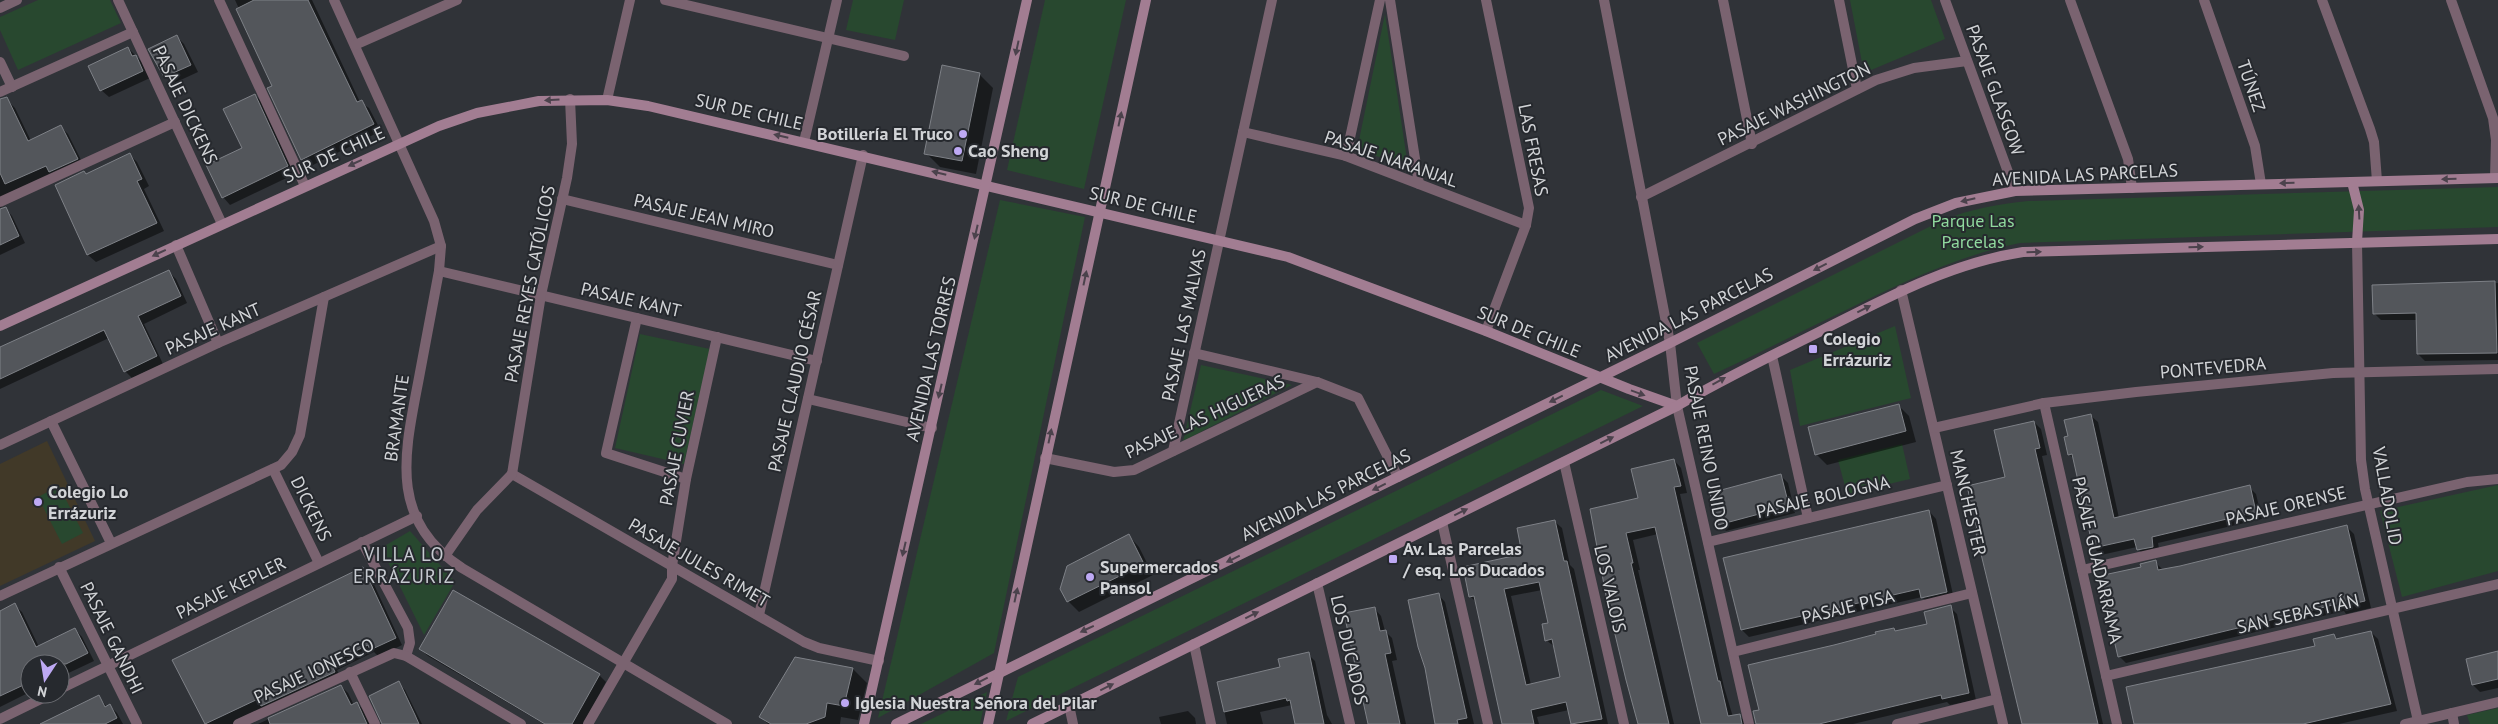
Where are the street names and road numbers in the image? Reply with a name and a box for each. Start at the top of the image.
street label: PASAJE GLASGOW [1961,21,2030,159]
street label: PASAJE DICKENS [148,42,223,168]
street label: PASAJE WASHINGTON [1714,57,1874,151]
street label: TÚNEZ [2232,57,2271,115]
street label: SUR DE CHILE [693,88,805,135]
street label: LAS FRESAS [1513,102,1554,198]
street label: SUR DE CHILE [279,121,388,188]
street label: PASAJE NARANJAL [1321,125,1461,192]
street label: AVENIDA LAS PARCELAS [1992,158,2178,191]
street label: SUR DE CHILE [1087,181,1199,228]
street label: PASAJE REYES CATÓLICOS [499,183,560,384]
street label: PASAJE JEAN MIRO [632,188,777,243]
street label: PASAJE LAS MALVAS [1156,247,1211,403]
street label: AVENIDA LAS PARCELAS [1601,262,1777,367]
street label: AVENIDA LAS TORRES [900,274,961,444]
street label: PASAJE KANT [579,277,684,322]
street label: PASAJE CLAUDIO CÉSAR [762,287,827,474]
street label: PASAJE KANT [161,297,264,360]
street label: SUR DE CHILE [1474,300,1584,363]
street label: PONTEVEDRA [2159,351,2267,384]
street label: PASAJE REINO UNIDO [1679,364,1734,532]
street label: PASAJE LAS HIGUERAS [1121,369,1288,464]
street label: BRAMANTE [379,373,414,463]
street label: PASAJE CUVIER [654,388,699,508]
street label: AVENIDA LAS PARCELAS [1237,443,1414,546]
street label: VALLADOLID [2367,444,2407,547]
street label: MANCHESTER [1945,447,1992,559]
street label: PASAJE BOLOGNA [1754,470,1892,523]
street label: DICKENS [286,472,337,545]
street label: PASAJE GUADARRAMA [2067,474,2128,646]
street label: PASAJE ORENSE [2223,480,2349,531]
street label: PASAJE JULES RIMET [624,513,774,612]
street label: LOS VALOIS [1589,543,1632,635]
street label: PASAJE KEPLER [172,551,290,624]
street label: PASAJE GANDHI [75,578,150,698]
street label: PASAJE PISA [1799,584,1897,629]
street label: SAN SEBASTIÁN [2235,588,2361,639]
street label: LOS DUCADOS [1326,593,1373,707]
street label: PASAJE IONESCO [250,633,378,708]

